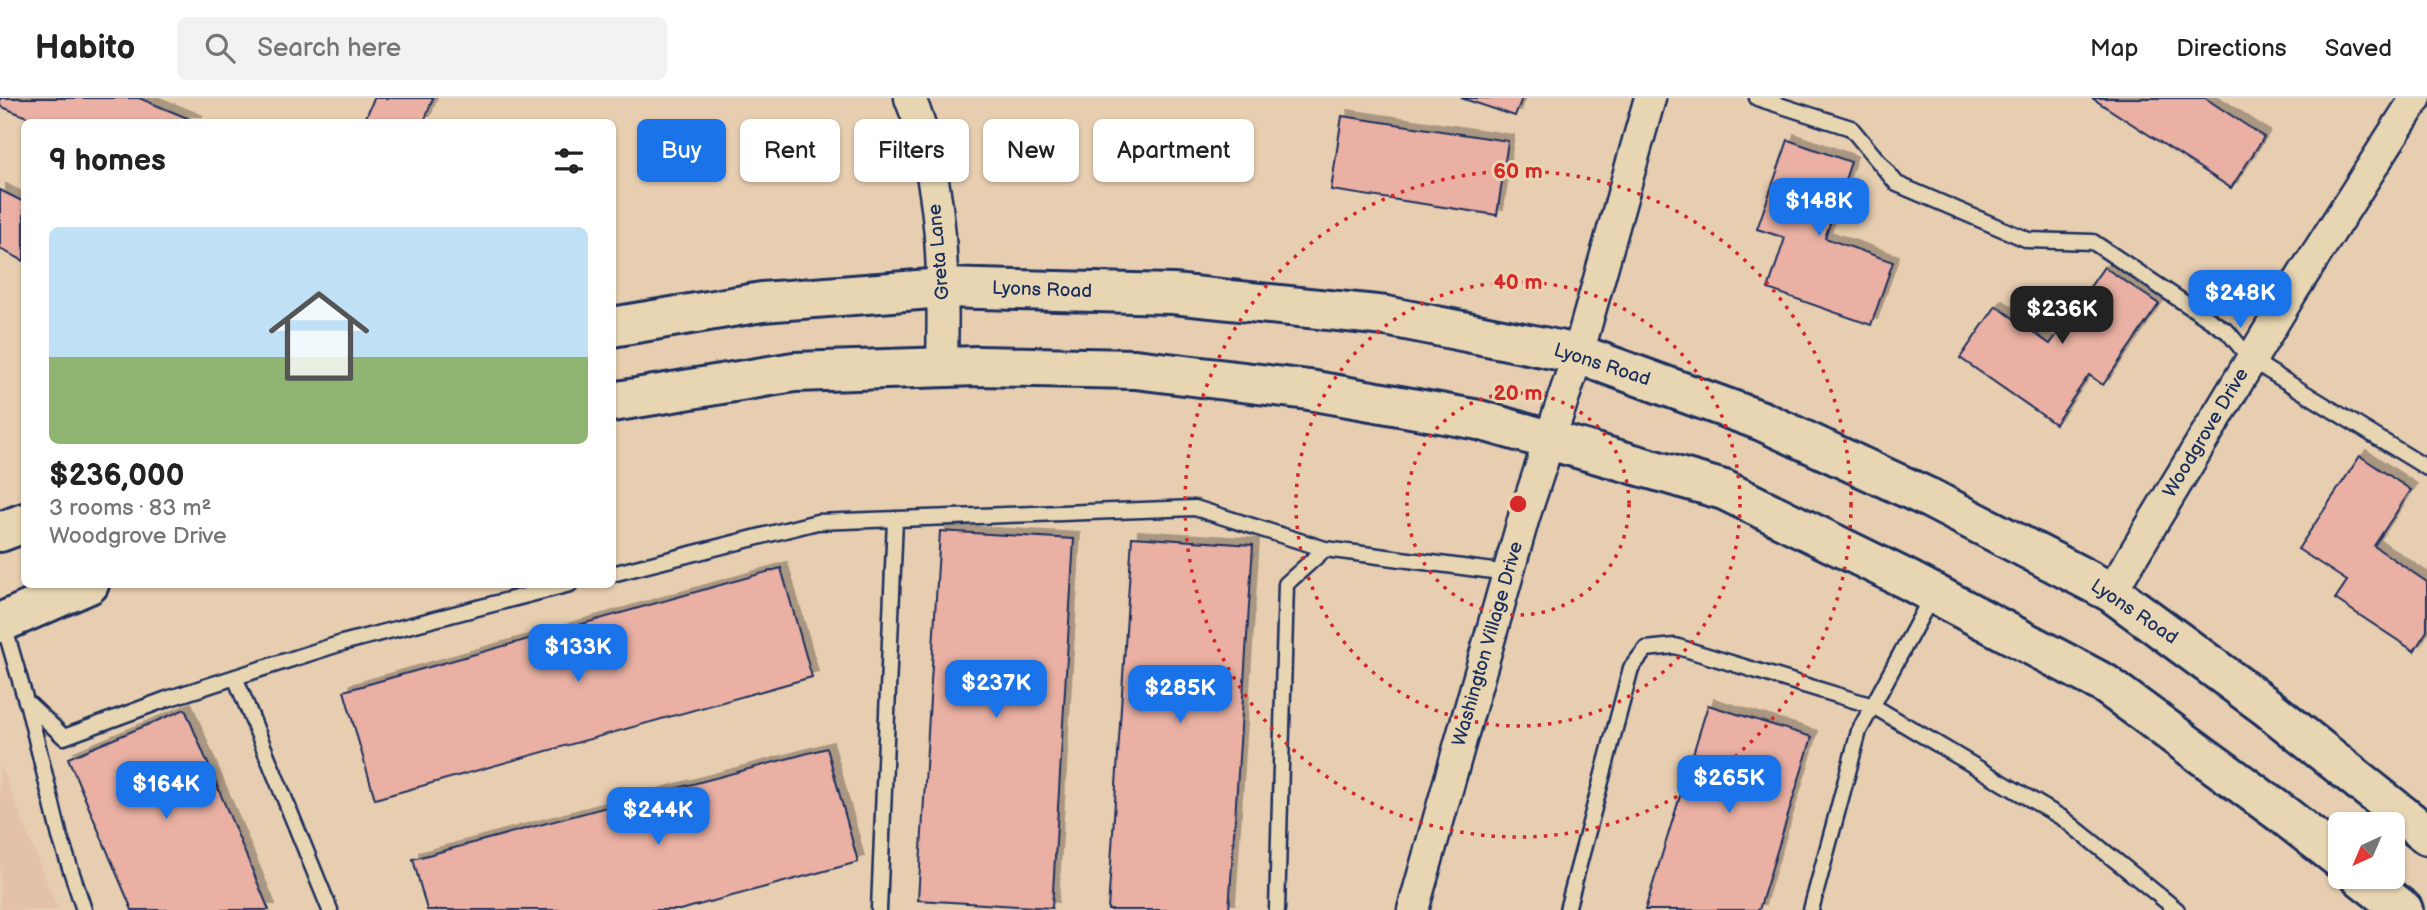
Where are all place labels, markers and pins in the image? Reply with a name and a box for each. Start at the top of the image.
pin: $148K [1770,178,1868,238]
pin: $248K [2191,271,2289,330]
pin: $236K [2013,286,2111,346]
centre of rings [1506,492,1530,516]
pin: $133K [529,624,627,684]
pin: $237K [947,660,1045,720]
pin: $285K [1131,666,1229,725]
pin: $265K [1680,756,1778,815]
pin: $164K [117,762,215,821]
pin: $244K [609,788,707,847]

